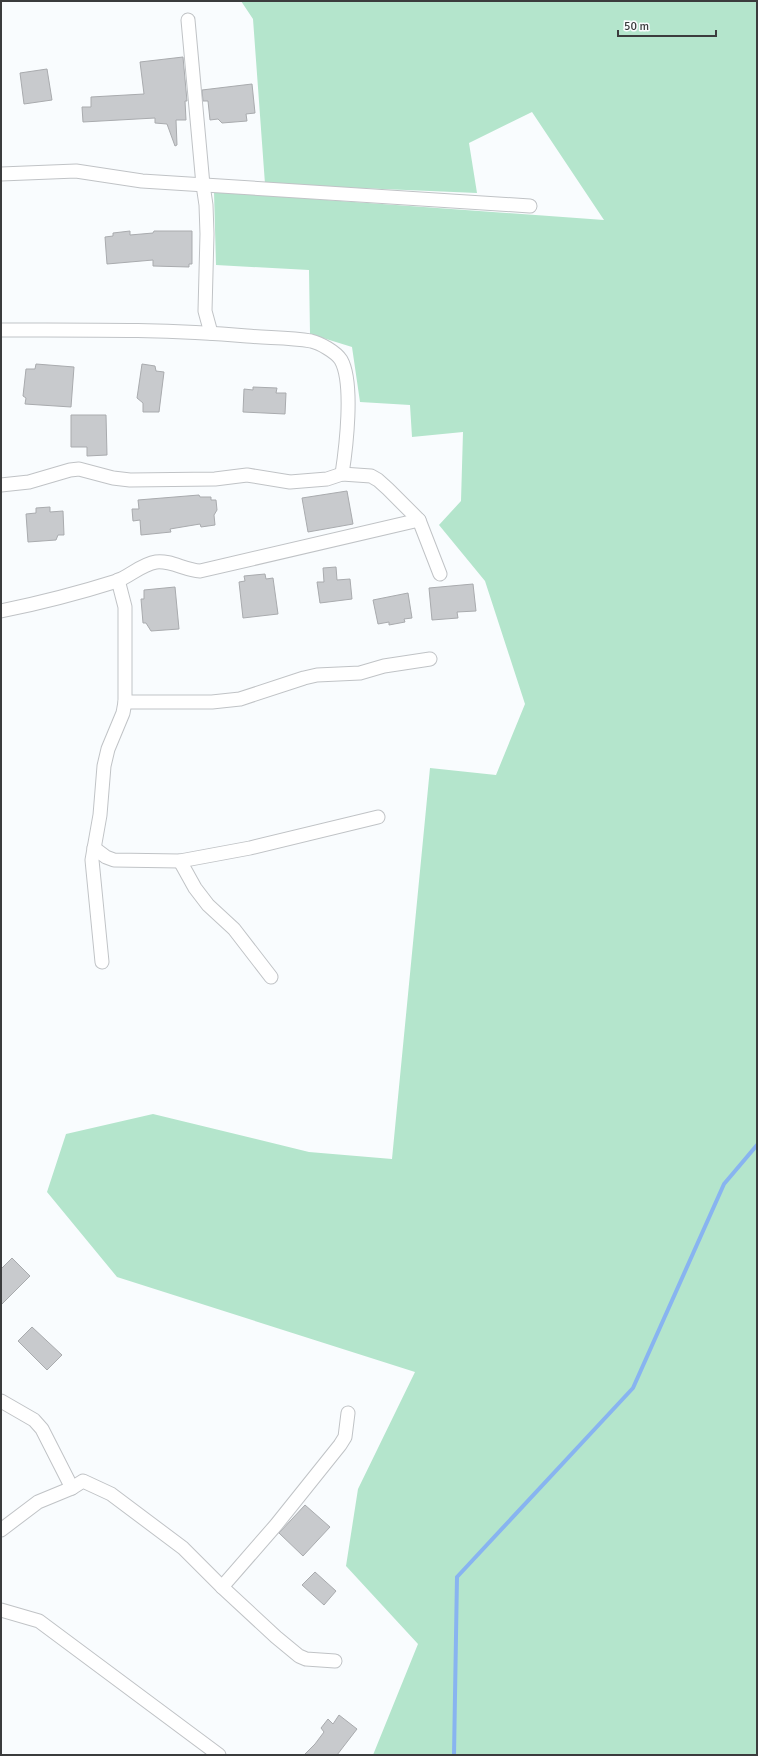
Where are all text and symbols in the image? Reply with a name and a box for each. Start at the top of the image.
scale bar [618,12,716,38]
text: 50 m [624,19,649,34]

